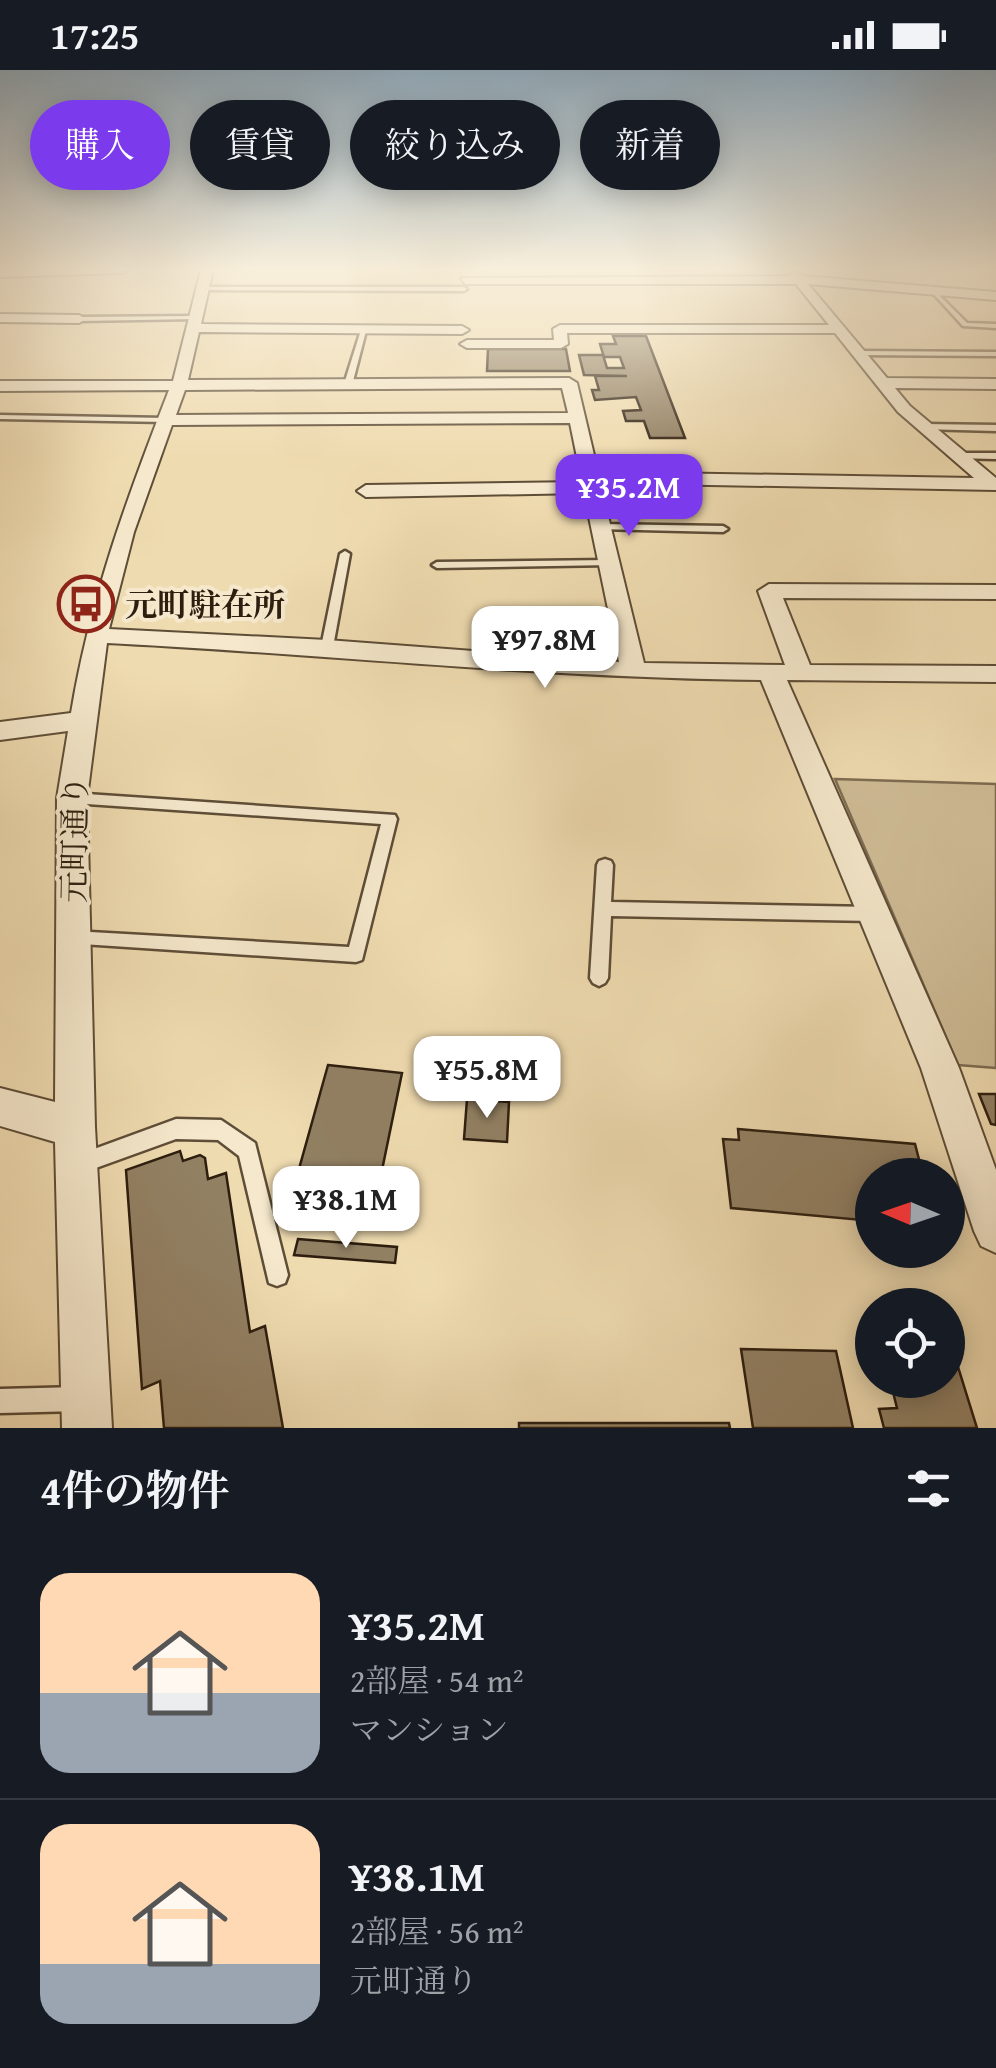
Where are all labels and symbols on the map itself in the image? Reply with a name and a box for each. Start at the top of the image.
pin: ¥35.2M [548,454,710,539]
bus stop icon: 元町駐在所 [56,574,116,634]
place label: 元町駐在所 [125,581,285,628]
pin: ¥97.8M [464,606,626,691]
street label: 元町通り [49,775,99,903]
pin: ¥55.8M [406,1036,568,1121]
north arrow [855,1158,965,1268]
pin: ¥38.1M [265,1166,427,1251]

